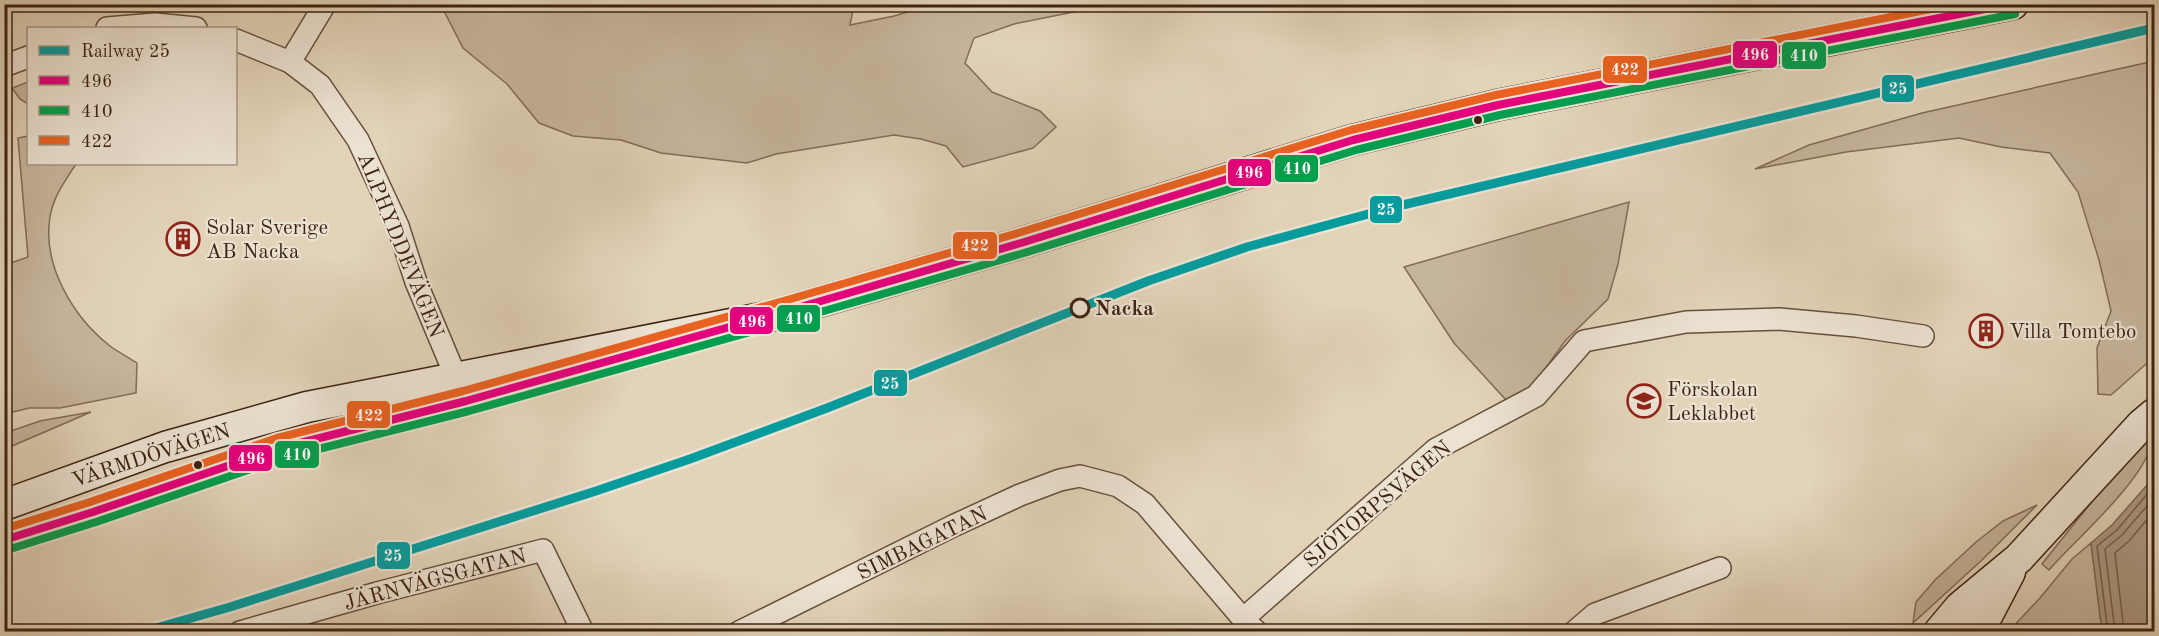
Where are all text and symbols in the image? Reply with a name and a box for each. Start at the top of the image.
legend [27,27,237,165]
line badge: 496 [1732,40,1778,69]
line badge: 410 [1781,41,1827,70]
text: Railway 25 [81,43,170,61]
text: 496 [1741,48,1769,64]
text: 410 [1790,49,1818,65]
line badge: 422 [1602,55,1648,84]
text: 422 [1611,63,1639,79]
text: 496 [81,73,112,91]
line badge: 25 [1881,74,1915,103]
text: 25 [1889,82,1907,98]
text: 410 [81,103,112,121]
unlabelled marker [1472,114,1484,126]
text: 422 [81,133,112,151]
street label: ALPHYDDEVÄGEN [353,149,450,341]
line badge: 410 [1274,154,1319,183]
line badge: 496 [1227,158,1272,187]
text: 410 [1283,162,1311,178]
text: 496 [1235,166,1263,182]
line badge: 25 [1369,195,1403,224]
text: 25 [1377,203,1395,219]
place label: Solar Sverige AB Nacka [206,218,328,263]
building icon: Solar Sverige AB Nacka [165,221,201,257]
line badge: 422 [952,231,998,260]
text: 422 [961,239,989,255]
marker: Nacka [1070,298,1090,318]
place label: Nacka [1095,299,1154,320]
line badge: 410 [776,304,821,333]
line badge: 496 [729,306,774,335]
text: 410 [785,312,813,328]
building icon: Villa Tomtebo [1968,313,2004,349]
text: 496 [738,315,766,331]
place label: Villa Tomtebo [2009,322,2136,343]
line badge: 25 [873,369,908,397]
text: 25 [881,377,899,393]
place label: Förskolan Leklabbet [1667,380,1758,425]
school or university icon: Förskolan Leklabbet [1626,383,1662,419]
line badge: 422 [346,400,391,429]
text: 422 [355,409,383,425]
street label: VÄRMDÖVÄGEN [68,417,233,492]
street label: SJÖTORPSVÄGEN [1298,435,1456,573]
line badge: 410 [274,440,320,469]
line badge: 496 [228,444,273,472]
text: 410 [283,448,311,464]
text: 496 [237,452,265,468]
unlabelled marker [192,459,204,471]
street label: SIMBAGATAN [854,504,991,585]
line badge: 25 [376,541,411,570]
street label: JÄRNVÄGSGATAN [341,542,529,615]
text: 25 [384,549,402,565]

